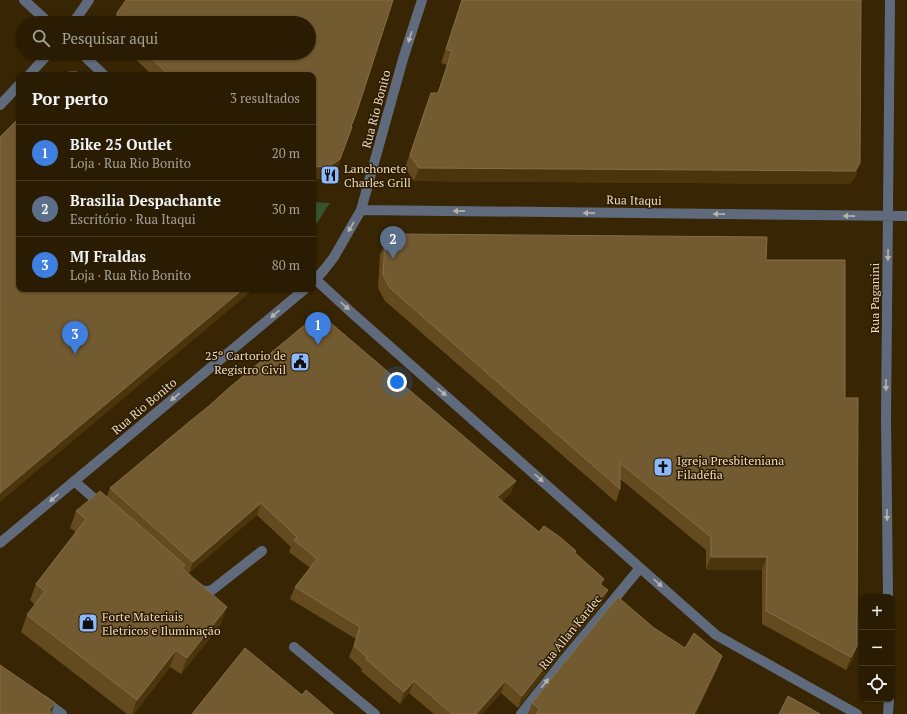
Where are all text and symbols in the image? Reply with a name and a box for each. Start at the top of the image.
search box [16,16,316,60]
icon: search [30,27,52,49]
text: Pesquisar aqui [62,28,158,48]
one-way arrow [407,31,413,43]
street label: Rua Rio Bonito [358,68,394,150]
text: Por perto [32,87,108,110]
text: 3 resultados [230,89,300,107]
text: Bike 25 Outlet [70,134,172,154]
text: 1 [41,144,49,162]
text: 20 m [272,144,300,162]
text: Loja · Rua Rio Bonito [70,154,191,172]
place label: Lanchonete Charles Grill [344,161,411,190]
restaurant icon: Lanchonete Charles Grill [319,164,341,186]
text: Brasilia Despachante [70,190,221,210]
street label: Rua Itaqui [606,192,662,208]
text: 2 [41,200,49,218]
text: 30 m [272,200,300,218]
one-way arrow [452,208,465,214]
text: Escritório · Rua Itaqui [70,210,196,228]
one-way arrow [582,210,595,216]
one-way arrow [712,211,725,217]
one-way arrow [842,213,855,219]
one-way arrow [347,221,354,233]
pin: 2 [380,226,406,259]
text: MJ Fraldas [70,246,146,266]
one-way arrow [884,249,891,261]
text: 3 [41,256,49,274]
text: 80 m [272,256,300,274]
street label: Rua Paganini [867,262,882,333]
text: Loja · Rua Rio Bonito [70,266,191,284]
one-way arrow [340,301,349,310]
one-way arrow [270,309,280,318]
pin: 1 [305,312,331,345]
pin: 3 [62,321,88,354]
place label: 25º Cartorio de Registro Civil [205,348,286,377]
public building icon: 25º Cartorio de Registro Civil [289,351,311,373]
your location [387,372,407,392]
street label: Rua Rio Bonito [108,374,180,438]
one-way arrow [883,379,890,391]
one-way arrow [437,388,447,397]
one-way arrow [170,393,180,402]
place label: Igreja Presbiteniana Filadéfia [677,453,784,482]
church icon: Igreja Presbiteniana Filadéfia [652,456,674,478]
one-way arrow [534,474,545,483]
one-way arrow [48,494,59,503]
one-way arrow [884,509,890,522]
one-way arrow [652,579,663,588]
street label: Rua Allan Kardec [535,591,605,672]
map controls [859,594,895,702]
button: + [859,594,895,630]
place label: Forte Materiais Eletricos e Iluminação [102,609,221,638]
shop icon: Forte Materiais Eletricos e Iluminação [77,612,99,634]
button: − [859,630,895,666]
button: locate [859,666,895,702]
one-way arrow [541,678,550,689]

